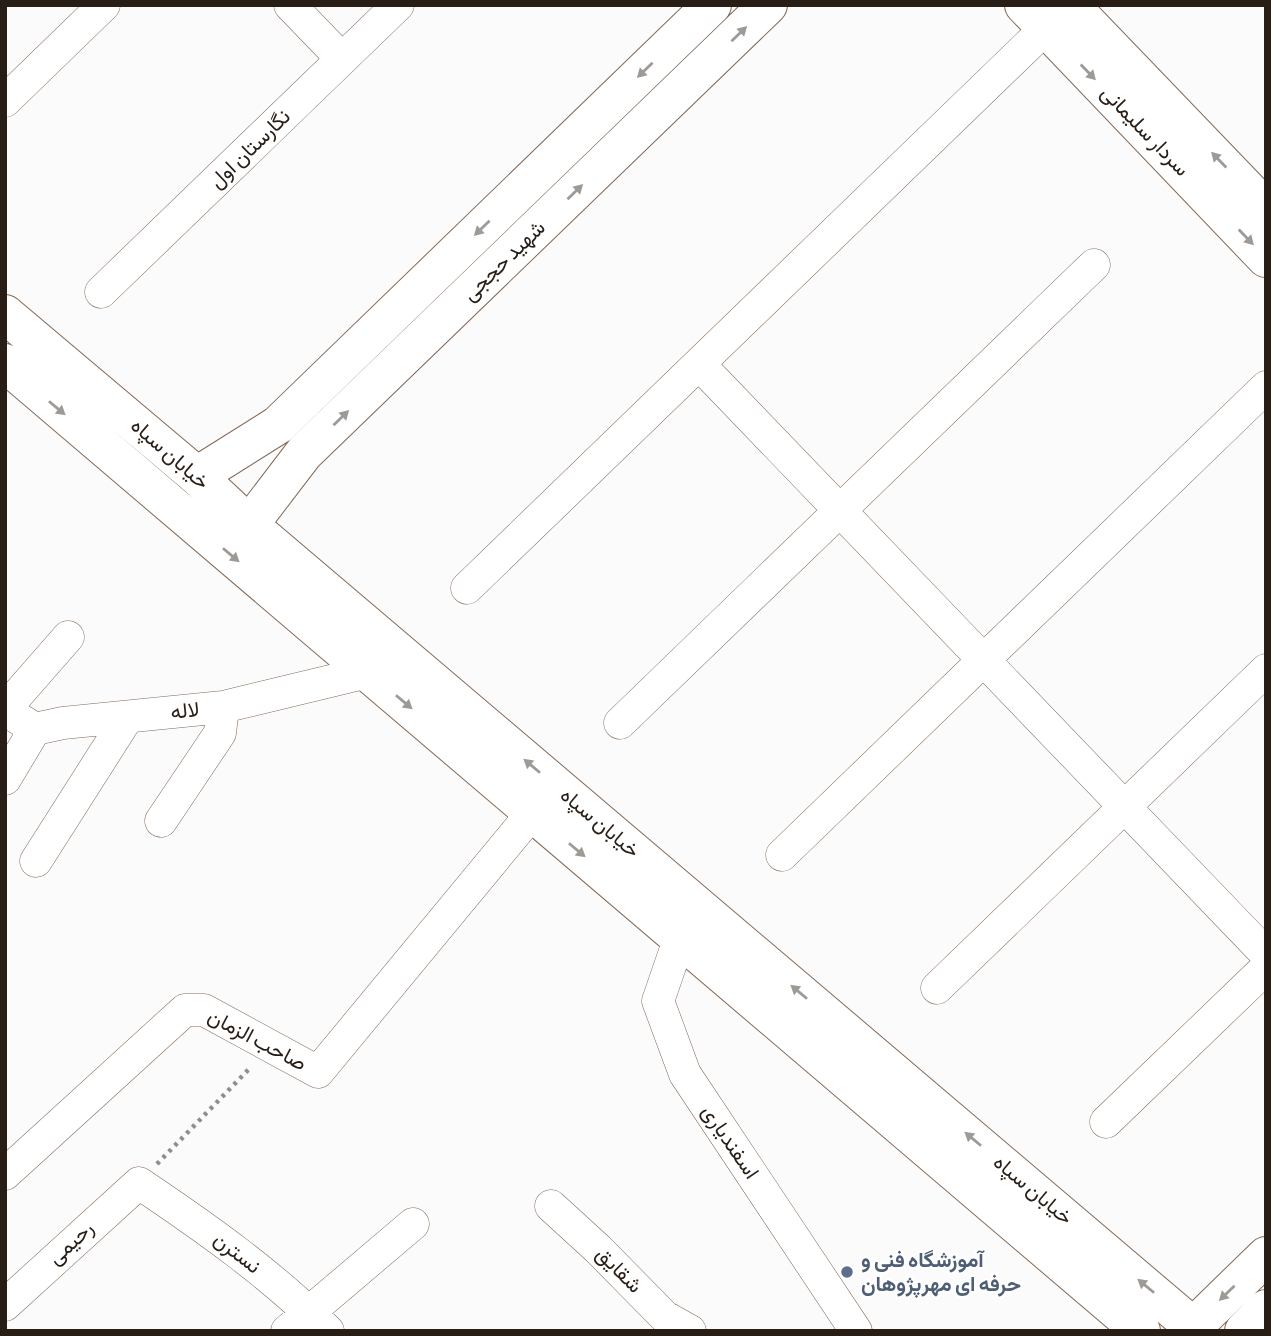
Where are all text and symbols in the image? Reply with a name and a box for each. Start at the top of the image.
one-way arrow [730,26,747,42]
one-way arrow [637,61,654,77]
one-way arrow [1080,63,1096,80]
street label: سردار سلیمانی [1096,80,1194,182]
street label: نگارستان اول [204,104,296,194]
one-way arrow [1211,152,1227,169]
one-way arrow [566,184,583,200]
street label: شهید حججی [457,215,551,307]
one-way arrow [474,220,491,236]
one-way arrow [1237,228,1254,245]
one-way arrow [48,400,66,415]
one-way arrow [332,410,349,426]
street label: خیابان سپاه [125,413,214,496]
one-way arrow [222,547,239,562]
one-way arrow [395,694,413,710]
street label: لاله [169,697,201,725]
one-way arrow [524,759,541,774]
street label: خیابان سپاه [555,783,645,864]
one-way arrow [568,842,586,858]
one-way arrow [791,985,808,1000]
street label: صاحب الزمان [203,1004,311,1076]
street label: اسفندیاری [696,1100,764,1184]
one-way arrow [964,1132,981,1147]
street label: خیابان سپاه [988,1150,1078,1231]
street label: رحیمی [43,1216,99,1270]
street label: نسترن [208,1227,266,1279]
street label: شقایق [591,1242,647,1298]
place label: آموزشگاه فنی و حرفه ای مهرپژوهان [861,1248,1021,1298]
marker: آموزشگاه فنی و حرفه ای مهرپژوهان [839,1264,855,1280]
one-way arrow [1137,1279,1155,1294]
one-way arrow [1219,1285,1236,1302]

